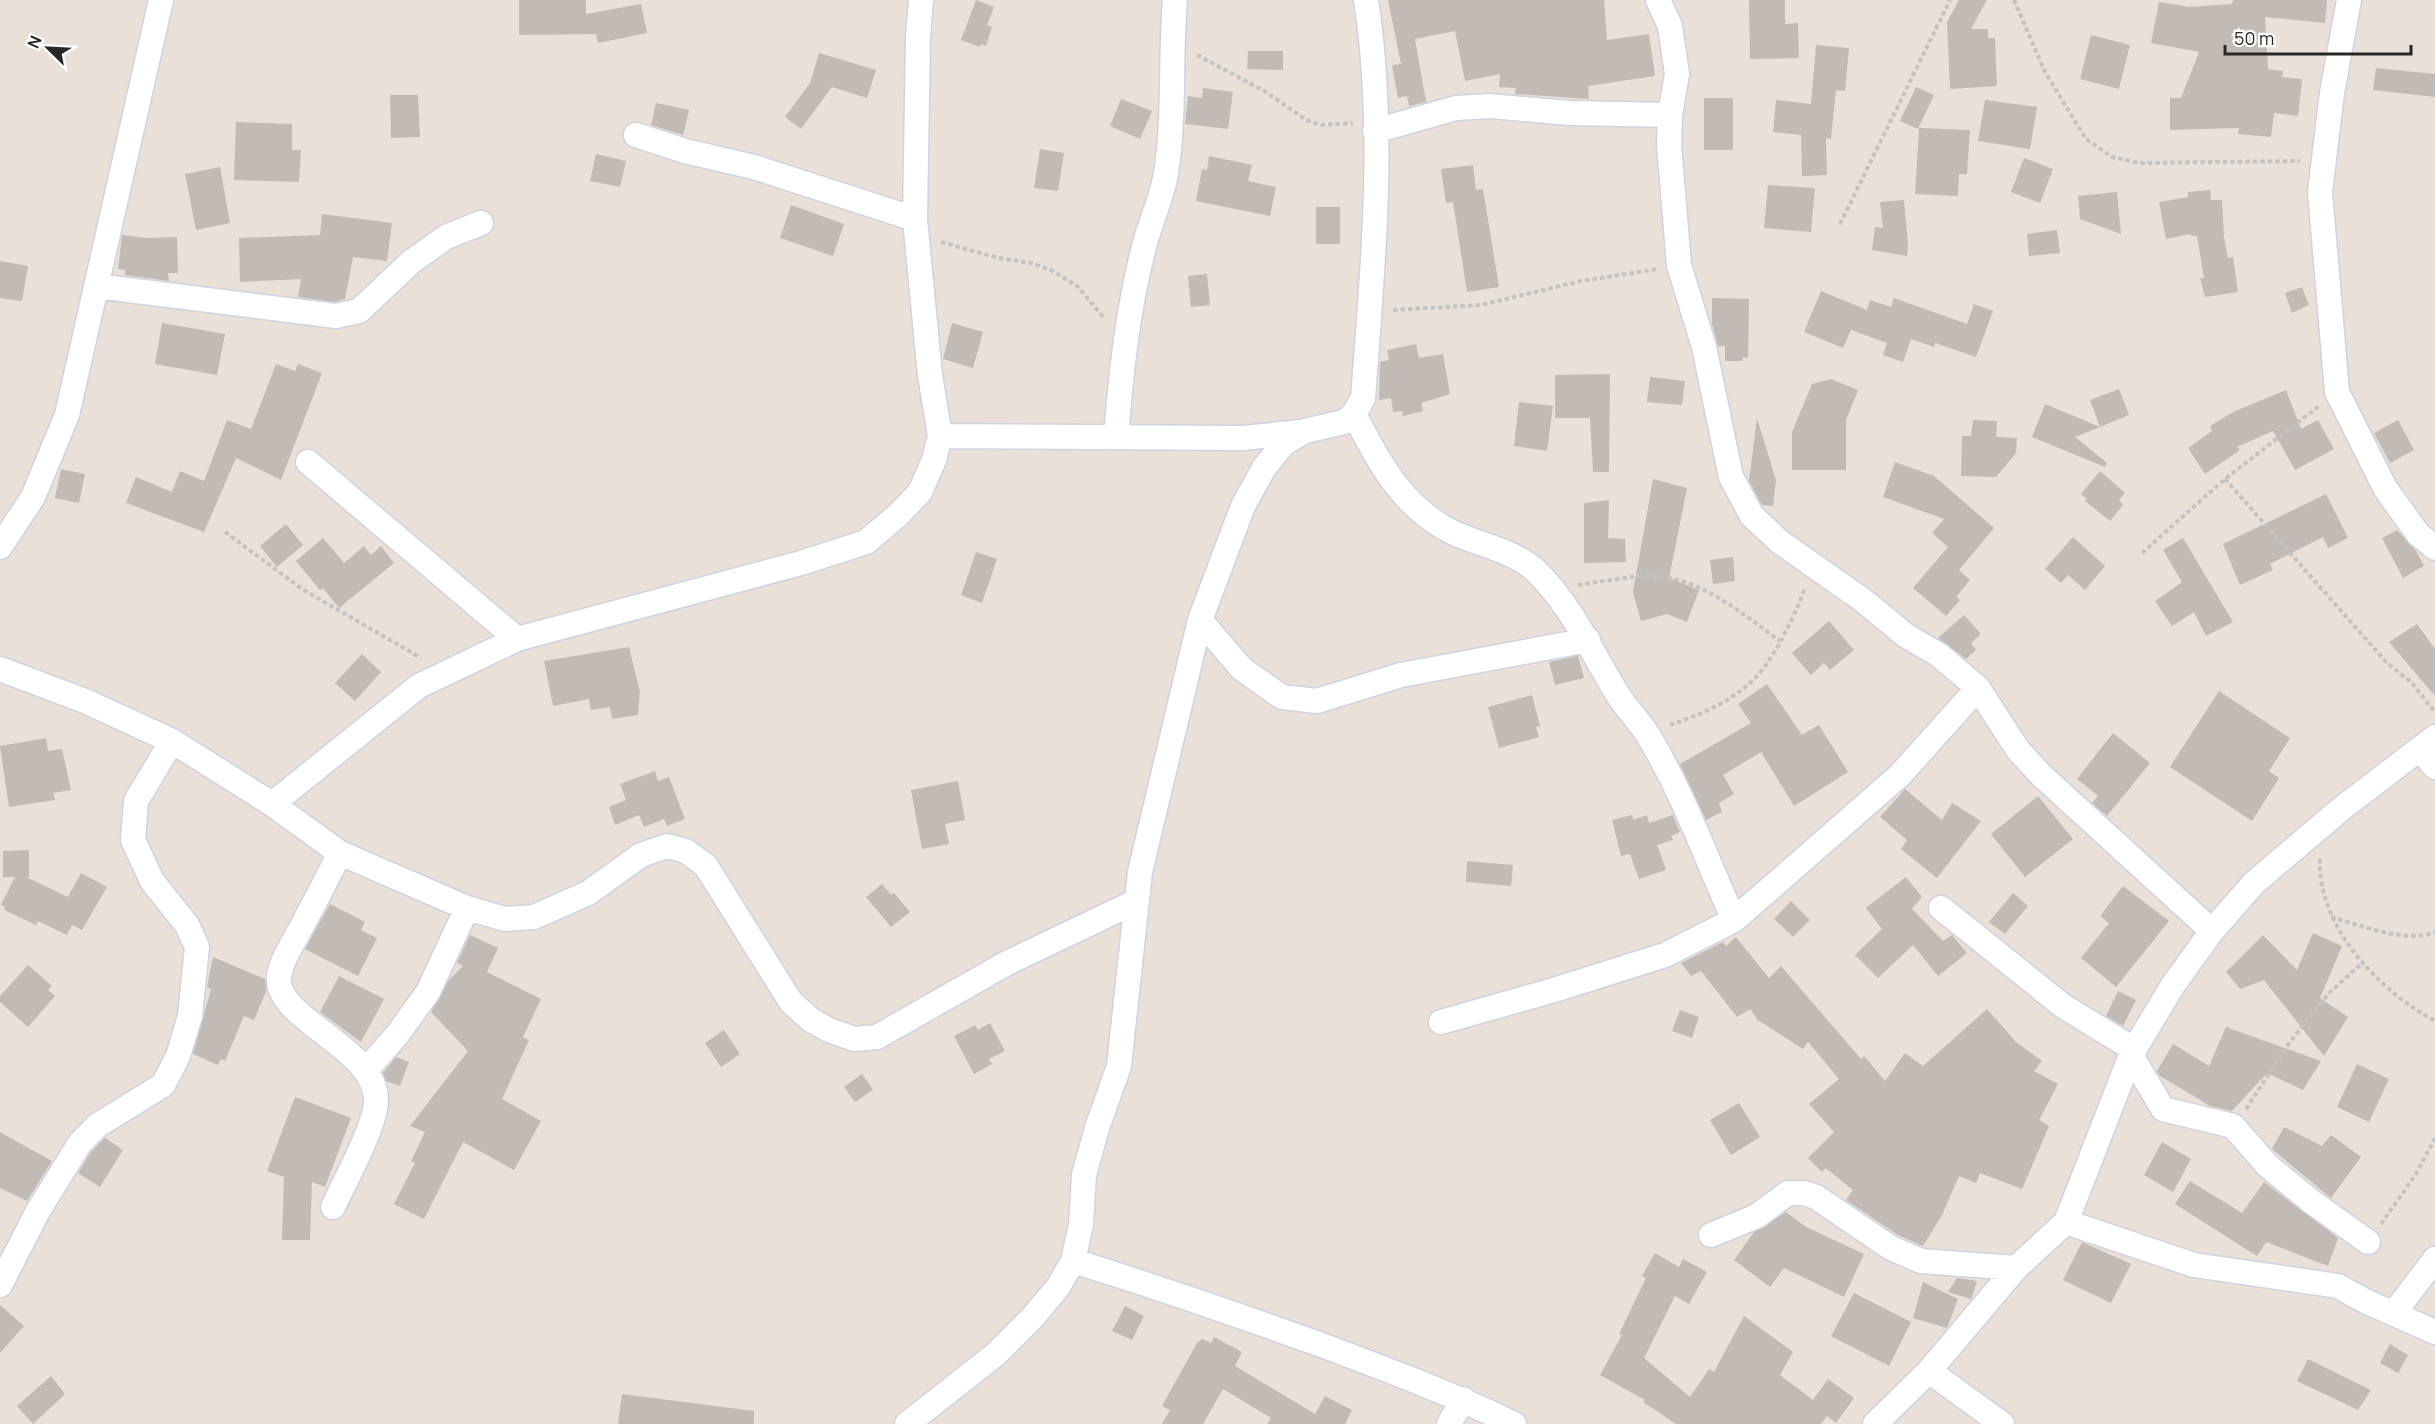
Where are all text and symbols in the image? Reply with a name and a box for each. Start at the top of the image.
north arrow [18,18,78,78]
scale bar [2225,18,2411,56]
text: 50 m [2234,26,2274,50]
text: N [22,32,47,52]

